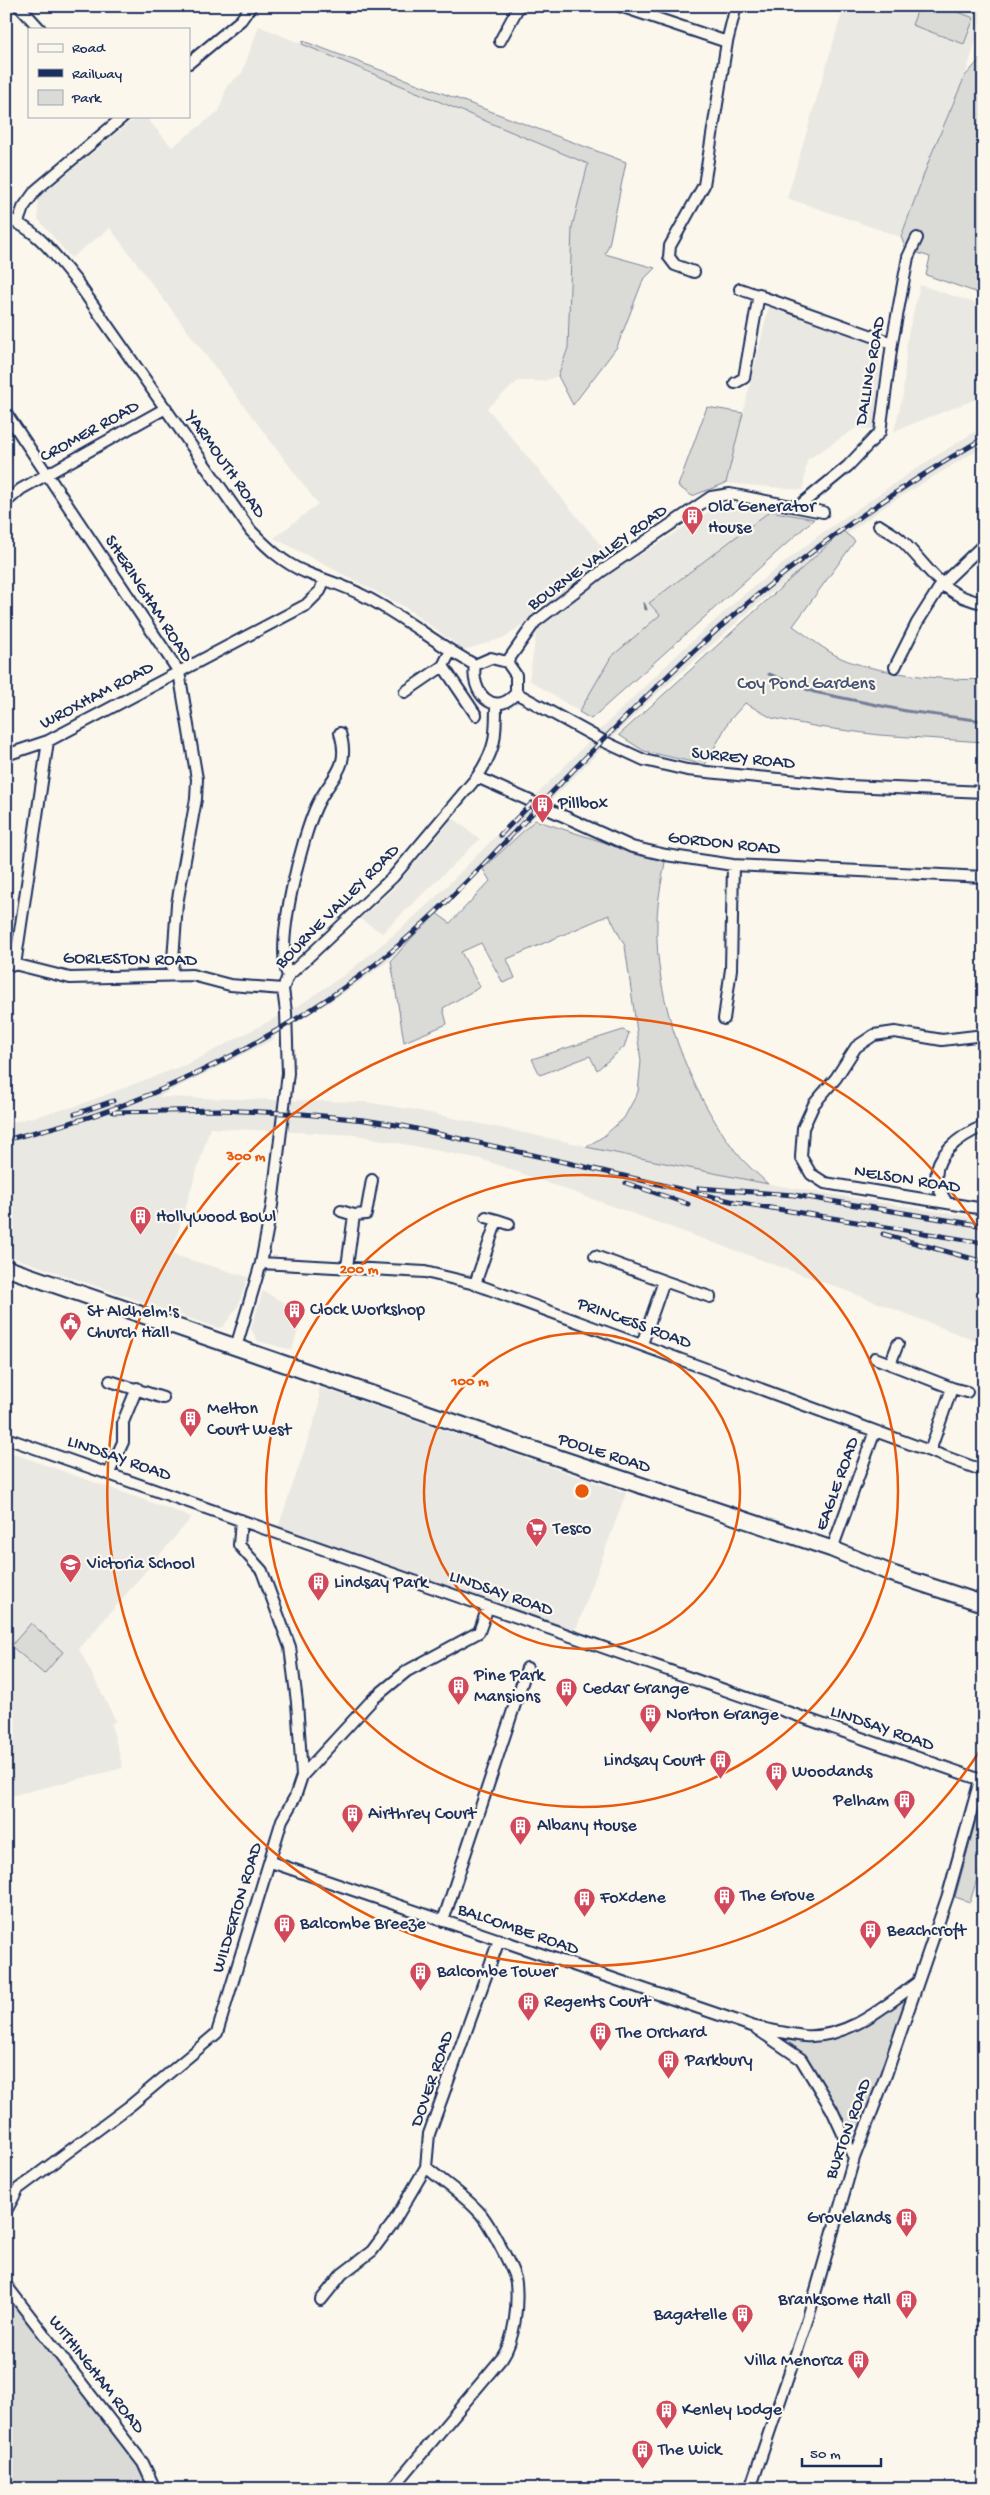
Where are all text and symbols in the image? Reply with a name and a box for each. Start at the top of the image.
legend [28,28,190,118]
text: Road [72,40,106,58]
text: Railway [72,66,123,84]
text: Park [71,90,102,108]
street label: DALLING ROAD [851,315,891,428]
street label: CROMER ROAD [37,396,143,468]
street label: YARMOUTH ROAD [179,406,270,523]
place label: Old Generator House [708,497,817,539]
street label: BOURNE VALLEY ROAD [523,500,672,616]
building icon: Old Generator House [680,505,704,536]
street label: SHERINGHAM ROAD [99,532,197,667]
street label: WROXHAM ROAD [37,657,158,735]
park label: Coy Pond Gardens [737,674,876,695]
street label: SURREY ROAD [690,743,796,775]
building icon: Pillbox [530,792,554,823]
place label: Pillbox [557,794,609,815]
street label: GORDON ROAD [667,828,781,860]
street label: BOURNE VALLEY ROAD [271,840,405,974]
street label: GORLESTON ROAD [63,948,198,972]
text: 300 m [225,1148,266,1166]
street label: NELSON ROAD [852,1161,962,1199]
building icon: Hollywood Bowl [128,1205,152,1236]
place label: Hollywood Bowl [156,1207,276,1228]
text: 200 m [340,1261,379,1279]
street label: PRINCESS ROAD [573,1293,694,1354]
building icon: Clock Workshop [282,1298,306,1329]
place label: Clock Workshop [310,1300,425,1321]
place label: St Aldhelm's Church Hall [87,1302,180,1344]
public building icon: St Aldhelm's Church Hall [59,1310,83,1341]
text: 100 m [450,1373,489,1391]
place label: Melton Court West [207,1399,293,1441]
building icon: Melton Court West [179,1407,203,1438]
street label: POOLE ROAD [554,1429,653,1479]
street label: LINDSAY ROAD [64,1431,174,1487]
street label: EAGLE ROAD [811,1434,865,1534]
centre of rings [573,1482,591,1500]
supermarket icon: Tesco [525,1517,549,1548]
place label: Tesco [552,1519,591,1540]
school or university icon: Victoria School [59,1552,83,1583]
place label: Victoria School [86,1554,195,1575]
street label: LINDSAY ROAD [446,1566,556,1622]
building icon: Lindsay Park [306,1571,330,1602]
place label: Lindsay Park [334,1573,430,1594]
place label: Pine Park Mansions [473,1666,546,1708]
building icon: Pine Park Mansions [446,1674,470,1705]
building icon: Cedar Grange [555,1677,579,1708]
place label: Cedar Grange [583,1679,690,1700]
street label: LINDSAY ROAD [827,1701,937,1757]
building icon: Norton Grange [638,1703,662,1734]
place label: Norton Grange [666,1705,779,1726]
building icon: Lindsay Court [708,1749,732,1780]
place label: Lindsay Court [603,1751,706,1772]
building icon: Woodands [764,1760,788,1791]
place label: Woodands [792,1762,874,1783]
building icon: Pelham [893,1789,917,1820]
place label: Pelham [832,1791,889,1812]
building icon: Airthrey Court [340,1802,364,1833]
place label: Airthrey Court [368,1804,478,1825]
building icon: Albany House [509,1814,533,1845]
place label: Albany House [537,1816,637,1837]
street label: WILDERTON ROAD [208,1840,268,1976]
building icon: The Grove [712,1884,736,1915]
building icon: Foxdene [572,1886,596,1917]
place label: The Grove [739,1886,815,1907]
place label: Foxdene [599,1888,666,1909]
street label: BALCOMBE ROAD [454,1899,582,1961]
building icon: Balcombe Breeze [272,1912,296,1943]
place label: Balcombe Breeze [299,1914,427,1935]
building icon: Beachcroft [859,1919,883,1950]
place label: Beachcroft [886,1921,968,1942]
building icon: Balcombe Tower [409,1960,433,1991]
place label: Balcombe Tower [436,1962,559,1983]
building icon: Regents Court [516,1990,540,2021]
place label: Regents Court [544,1992,652,2013]
building icon: The Orchard [588,2021,612,2052]
place label: The Orchard [615,2023,708,2044]
street label: DOVER ROAD [406,2028,459,2131]
building icon: Parkbury [657,2049,681,2080]
place label: Parkbury [684,2051,753,2072]
street label: BURTON ROAD [821,2076,877,2183]
building icon: Grovelands [895,2206,919,2237]
place label: Grovelands [807,2208,892,2229]
building icon: Branksome Hall [895,2288,919,2319]
place label: Branksome Hall [777,2290,891,2311]
building icon: Bagatelle [731,2303,755,2334]
place label: Bagatelle [653,2305,728,2326]
street label: WITHINGHAM ROAD [43,2312,149,2439]
building icon: Villa Menorca [847,2349,871,2380]
place label: Villa Menorca [744,2351,844,2372]
building icon: Kenley Lodge [654,2398,678,2429]
place label: Kenley Lodge [682,2400,783,2421]
scale bar [802,2435,881,2467]
building icon: The Wick [630,2438,654,2469]
place label: The Wick [657,2440,723,2461]
text: 50 m [810,2446,841,2464]

